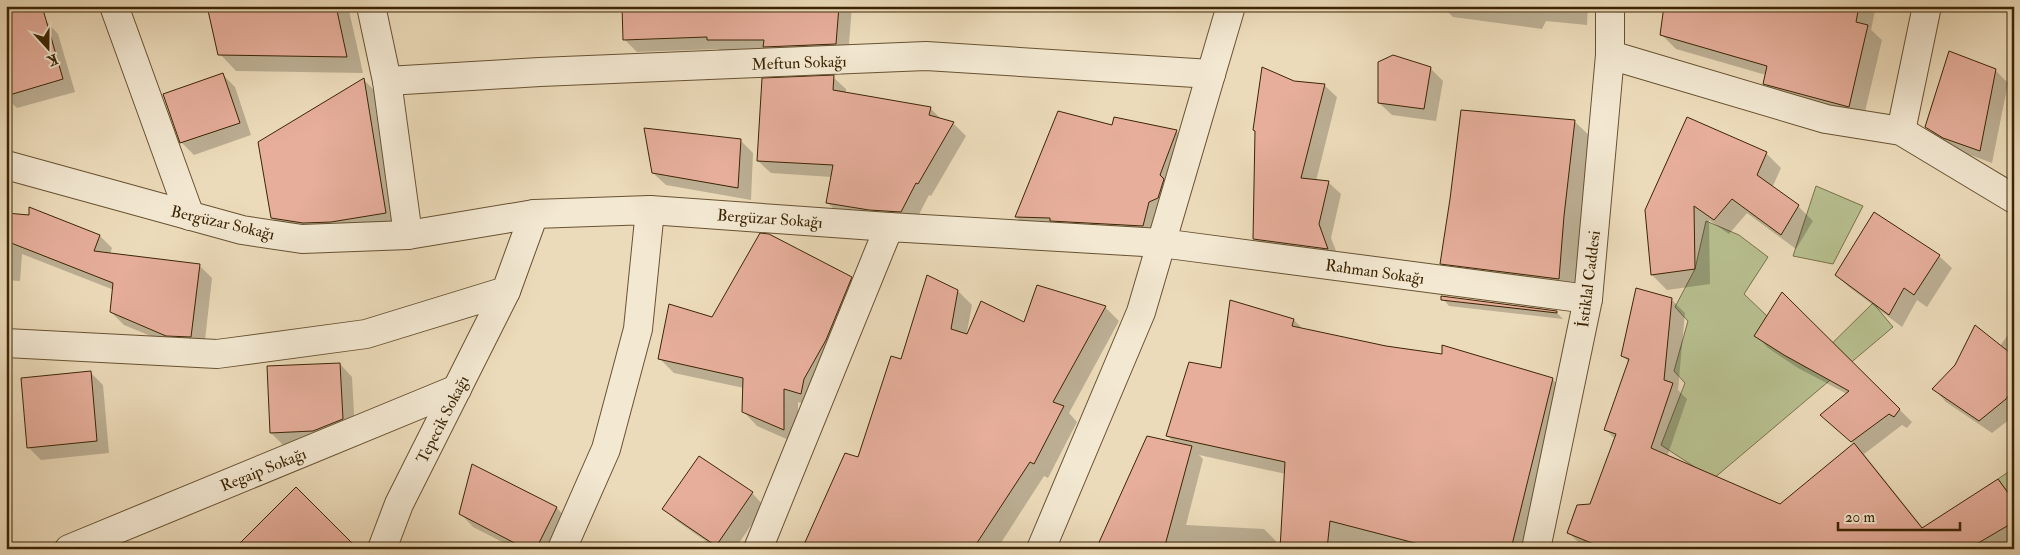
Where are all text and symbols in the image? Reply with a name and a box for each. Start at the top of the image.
north arrow [22,22,72,72]
text: K [44,50,60,70]
street label: Meftun Sokağı [751,51,847,75]
street label: Bergüzar Sokağı [169,201,277,245]
street label: Bergüzar Sokağı [716,205,823,233]
street label: İstiklal Caddesi [1573,229,1605,329]
street label: Rahman Sokağı [1324,255,1426,289]
street label: Tepecik Sokağı [412,372,474,467]
street label: Regaip Sokağı [217,444,310,497]
scale bar [1838,500,1960,532]
text: 20 m [1845,508,1875,527]

